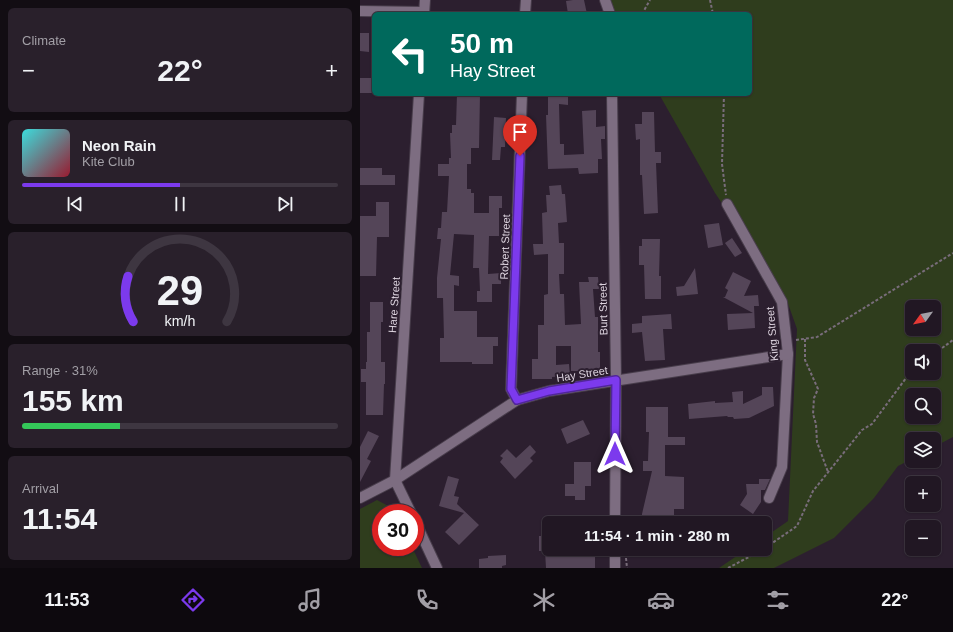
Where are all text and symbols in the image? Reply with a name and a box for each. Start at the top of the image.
icon: left [384,28,436,80]
text: 50 m [450,28,514,59]
text: Climate [22,33,66,48]
text: 22° [157,54,203,87]
text: − [22,58,35,83]
text: + [325,58,338,83]
text: Hay Street [450,61,535,81]
pin [503,115,537,156]
icon: arrive [509,121,531,143]
text: Neon Rain [82,137,156,154]
text: Kite Club [82,154,135,169]
icon: previous [64,193,86,215]
icon: pause [169,193,191,215]
icon: next [274,193,296,215]
street label: Robert Street [498,214,512,280]
text: 29 [157,267,203,314]
street label: Hare Street [386,277,402,333]
street label: Burt Street [597,283,609,335]
north arrow [905,300,941,336]
map controls [905,300,941,556]
street label: King Street [764,306,780,362]
text: km/h [165,313,196,329]
button: sound [905,344,941,380]
text: Range · 31% [22,363,98,378]
street label: Hay Street [555,364,609,384]
text: 155 km [22,384,124,417]
button: search [905,388,941,424]
button: layers [905,432,941,468]
position arrow [594,433,636,475]
button: + [905,476,941,512]
text: Arrival [22,481,59,496]
text: 11:54 [22,502,97,535]
speed limit sign: 30 [372,504,424,556]
button: − [905,520,941,556]
text: 11:54 · 1 min · 280 m [584,527,730,544]
icon: directions [179,586,207,614]
icon: music [296,586,324,614]
icon: phone [413,586,441,614]
icon: climate [530,586,558,614]
icon: car [647,586,675,614]
icon: filters [764,586,792,614]
text: 11:53 [45,590,90,610]
text: 22° [881,590,908,610]

